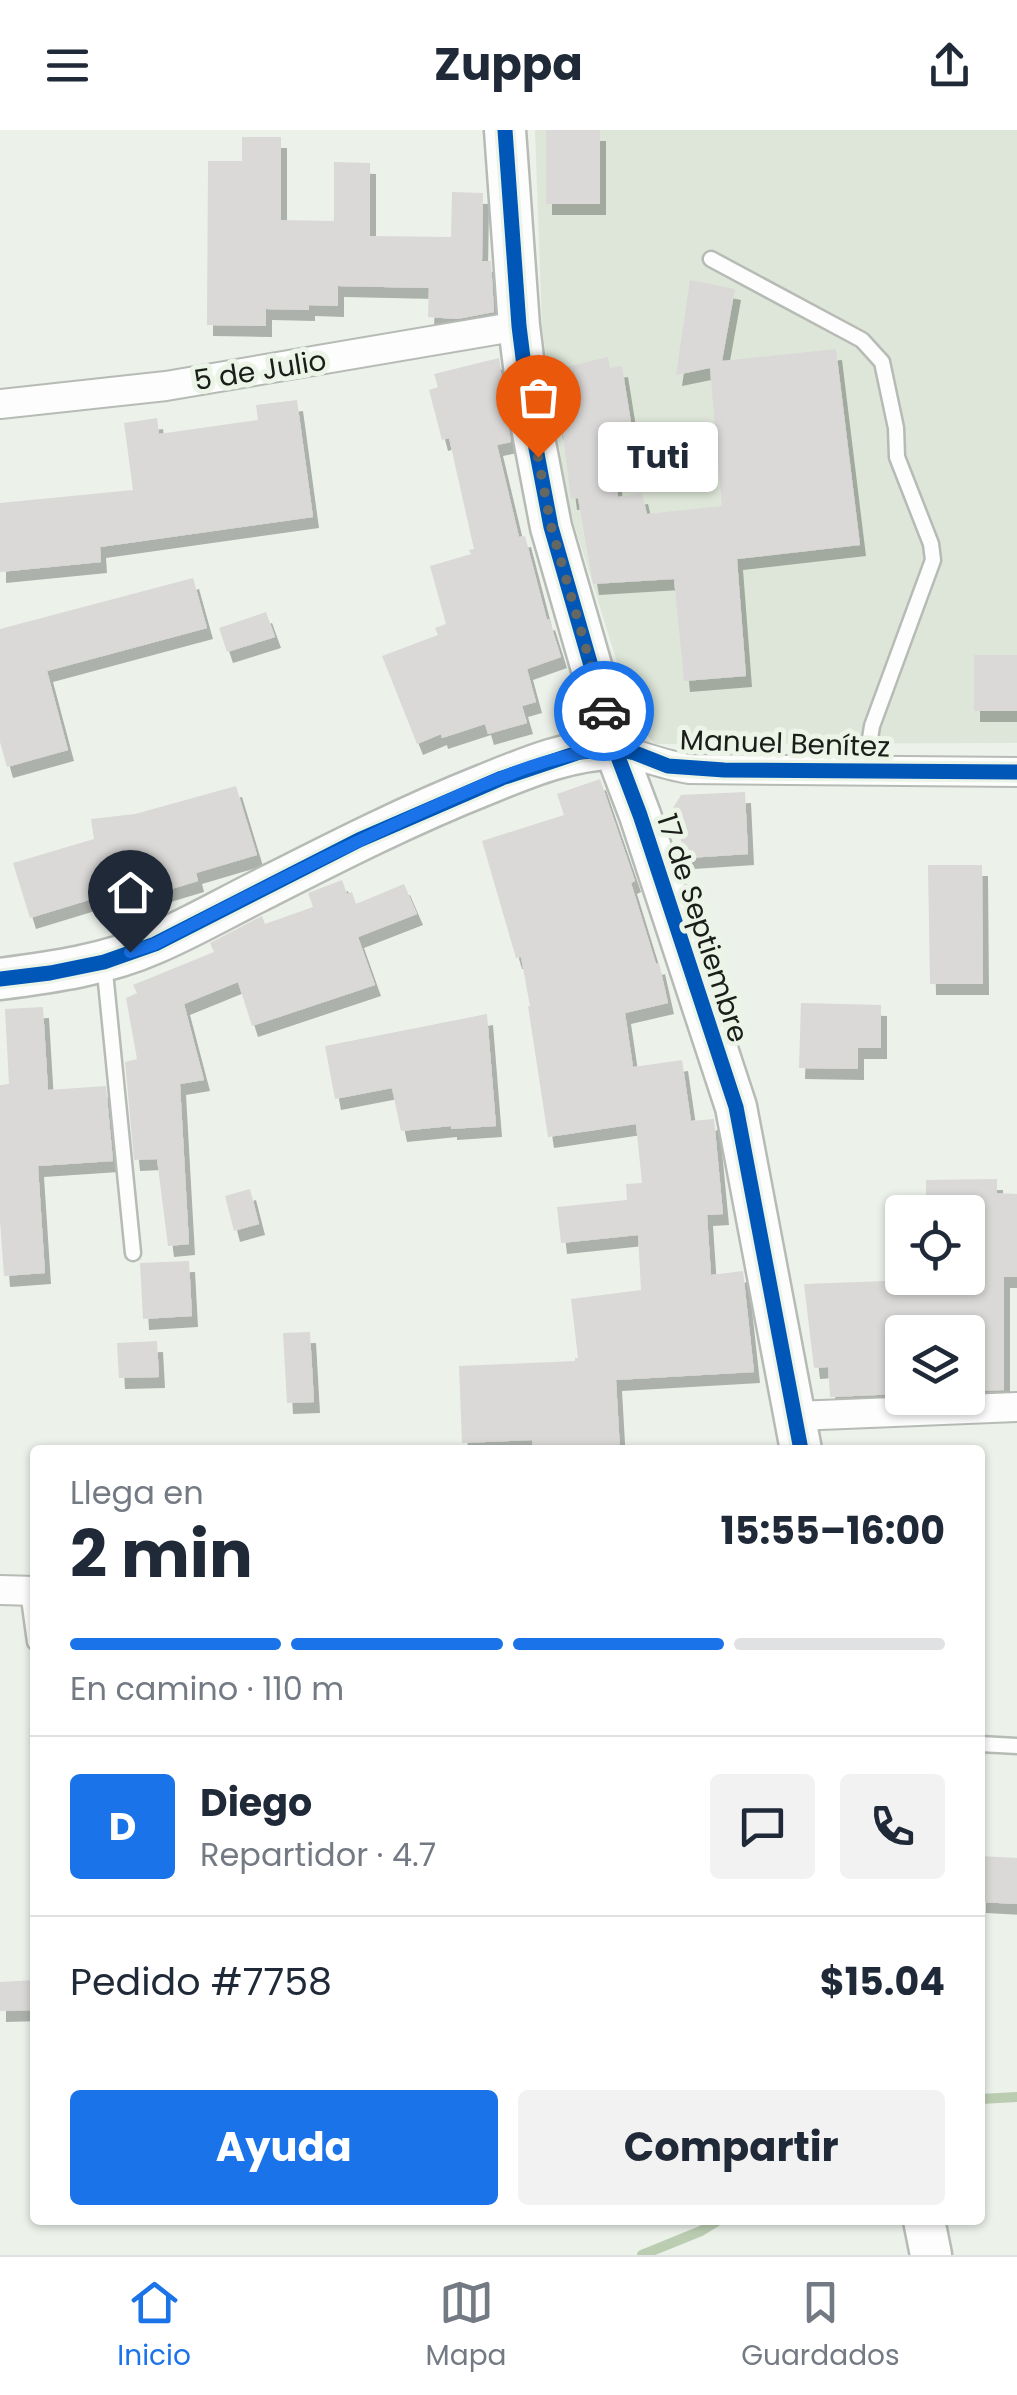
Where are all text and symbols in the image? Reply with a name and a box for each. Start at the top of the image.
text: Zuppa [434,33,583,96]
icon: menu [40,38,95,93]
icon: share [922,38,977,93]
street label: 5 de Julio [191,341,329,400]
pin [496,355,581,458]
icon: bag [511,370,566,425]
callout: Tuti [598,422,718,492]
text: Tuti [627,434,689,479]
courier [554,661,654,761]
icon: car [577,684,632,739]
street label: Manuel Benítez [679,720,891,767]
street label: 17 de Septiembre [647,809,758,1047]
pin [88,850,173,953]
icon: home [103,865,158,920]
map controls [885,1195,985,1415]
button: locate [885,1195,985,1295]
button: layers [885,1315,985,1415]
text: Llega en [70,1470,204,1515]
text: 15:55–16:00 [721,1504,945,1557]
text: 2 min [70,1509,253,1600]
text: En camino · 110 m [70,1666,344,1711]
button: chat [710,1774,815,1879]
button: phone [840,1774,945,1879]
text: Diego [200,1776,312,1829]
text: D [109,1800,136,1853]
text: Repartidor · 4.7 [200,1832,436,1877]
text: Pedido #7758 [70,1955,332,2008]
text: $15.04 [820,1955,945,2008]
button: Ayuda [70,2090,498,2205]
button: Compartir [518,2090,945,2205]
tab: Inicio [117,2275,191,2377]
tab: Mapa [426,2275,507,2377]
tab: Guardados [741,2275,900,2377]

